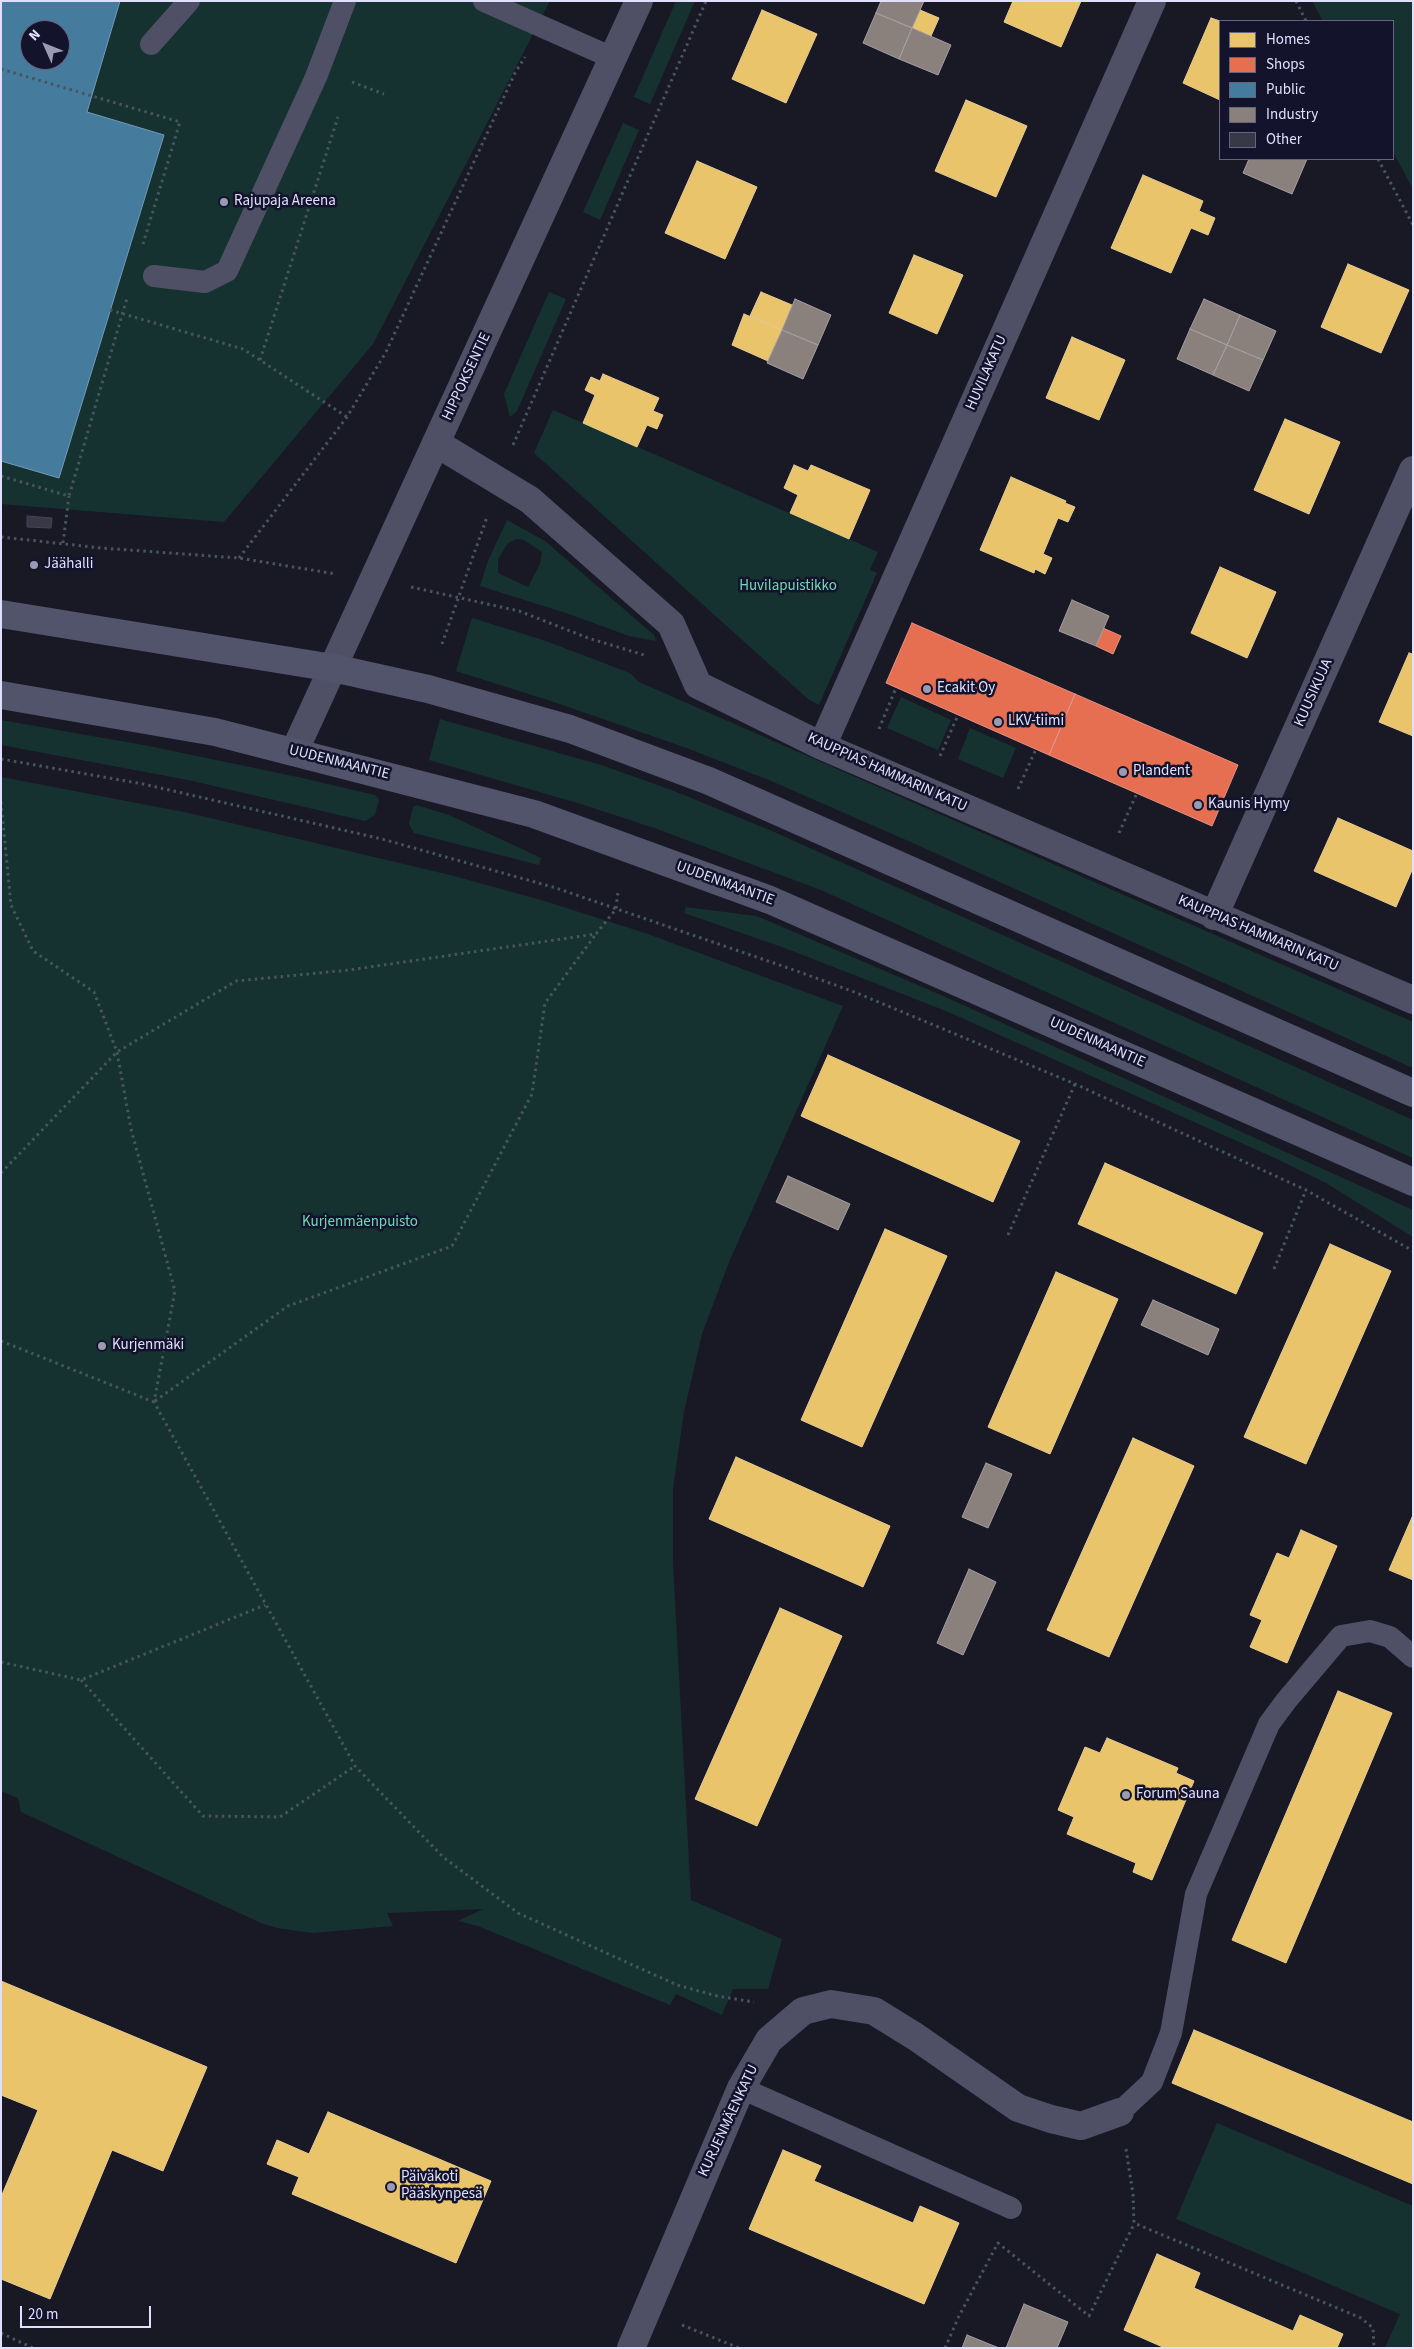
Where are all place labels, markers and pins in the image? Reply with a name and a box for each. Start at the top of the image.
place label: Rajupaja Areena [234,193,336,211]
marker: Rajupaja Areena [218,196,230,208]
place label: Jäähalli [44,556,93,574]
marker: Jäähalli [28,559,40,571]
place label: Ecakit Oy [937,680,995,698]
marker: Ecakit Oy [921,683,933,695]
place label: LKV-tiimi [1008,713,1064,731]
marker: LKV-tiimi [992,716,1004,728]
place label: Plandent [1133,763,1190,781]
marker: Plandent [1117,766,1129,778]
place label: Kaunis Hymy [1208,796,1290,814]
marker: Kaunis Hymy [1192,799,1204,811]
place label: Kurjenmäki [112,1337,184,1355]
marker: Kurjenmäki [96,1340,108,1352]
place label: Forum Sauna [1136,1786,1220,1804]
marker: Forum Sauna [1120,1789,1132,1801]
place label: Päiväkoti Pääskynpesä [401,2169,483,2204]
marker: Päiväkoti Pääskynpesä [385,2181,397,2193]

